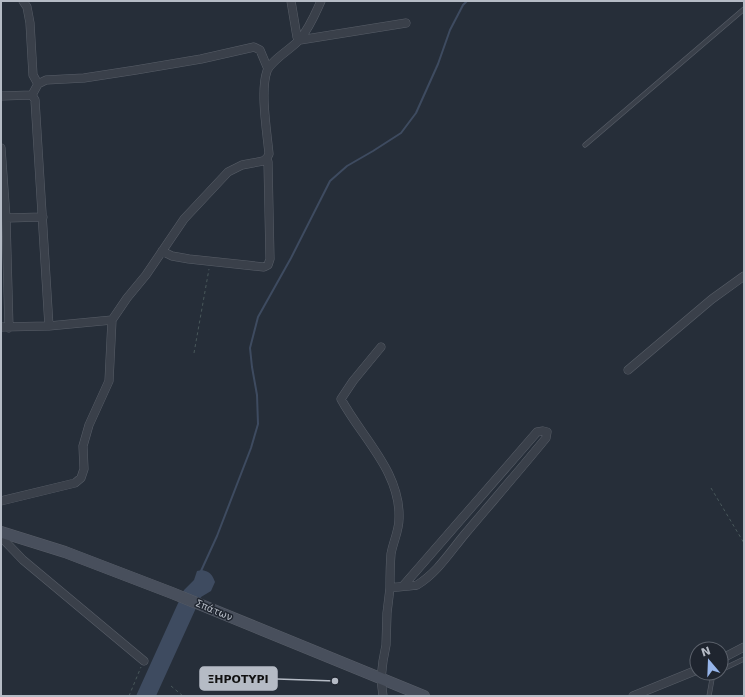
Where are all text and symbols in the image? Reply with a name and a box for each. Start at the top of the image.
street label: Σπάτων [194,597,234,623]
north arrow [689,641,729,681]
text: N [699,644,712,660]
callout: ΞΗΡΟΤΥΡΙ [200,667,277,690]
text: ΞΗΡΟΤΥΡΙ [207,673,269,686]

